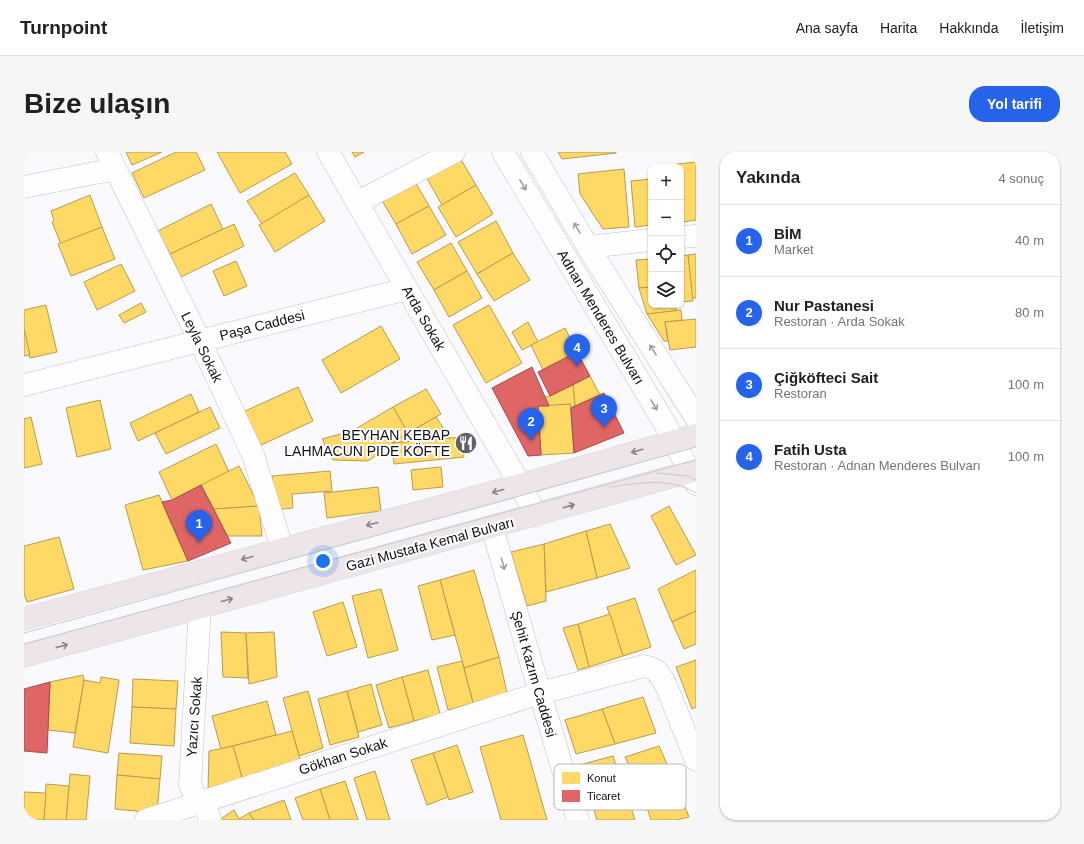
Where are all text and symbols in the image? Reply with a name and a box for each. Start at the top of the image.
text: Turnpoint [20,17,107,38]
text: Ana sayfa [796,20,858,36]
text: Harita [880,20,917,36]
text: Hakkında [939,20,998,36]
text: İletişim [1020,20,1064,36]
button: Yol tarifi [969,86,1060,122]
text: Bize ulaşın [24,88,170,119]
map controls [648,164,684,308]
button: + [648,164,684,200]
text: Yakında [736,168,800,187]
text: 4 sonuç [998,171,1044,186]
one-way arrow [519,179,527,191]
button: − [648,200,684,236]
one-way arrow [572,222,580,234]
text: BİM [774,225,802,242]
text: 1 [745,233,753,248]
text: 40 m [1015,233,1044,248]
button: locate [648,236,684,272]
text: Market [774,242,814,257]
street label: Adnan Menderes Bulvarı [554,247,648,387]
button: layers [648,272,684,308]
street label: Arda Sokak [399,283,450,354]
text: Nur Pastanesi [774,297,874,314]
text: 2 [745,305,753,320]
text: 80 m [1015,305,1044,320]
street label: Paşa Caddesi [218,307,306,343]
street label: Leyla Sokak [178,309,226,386]
text: Restoran · Arda Sokak [774,314,905,329]
pin: 4 [564,334,590,367]
one-way arrow [648,344,656,356]
text: Çiğköfteci Sait [774,369,878,386]
text: 3 [745,377,753,392]
text: 100 m [1008,377,1044,392]
text: Restoran [774,386,827,401]
pin: 3 [591,395,617,428]
one-way arrow [650,399,658,410]
pin: 2 [518,408,544,441]
place label: BEYHAN KEBAP LAHMACUN PIDE KÖFTE [284,427,450,459]
restaurant icon: BEYHAN KEBAP LAHMACUN PIDE KÖFTE [453,430,479,456]
text: Fatih Usta [774,441,847,458]
one-way arrow [630,448,643,455]
text: 4 [745,449,753,464]
text: 100 m [1008,449,1044,464]
text: Restoran · Adnan Menderes Bulvarı [774,458,981,473]
one-way arrow [492,487,505,495]
one-way arrow [562,501,575,509]
pin: 1 [186,510,212,543]
street label: Gazi Mustafa Kemal Bulvarı [344,514,516,574]
one-way arrow [366,521,379,528]
your location [313,551,333,571]
one-way arrow [241,555,254,562]
one-way arrow [500,558,507,571]
one-way arrow [221,596,234,603]
street label: Şehit Kazım Caddesi [508,609,560,739]
one-way arrow [55,641,68,649]
street label: Yazıcı Sokak [183,675,205,758]
street label: Gökhan Sokak [297,734,390,778]
legend [554,764,686,810]
text: Konut [587,772,616,784]
text: Ticaret [587,790,620,802]

